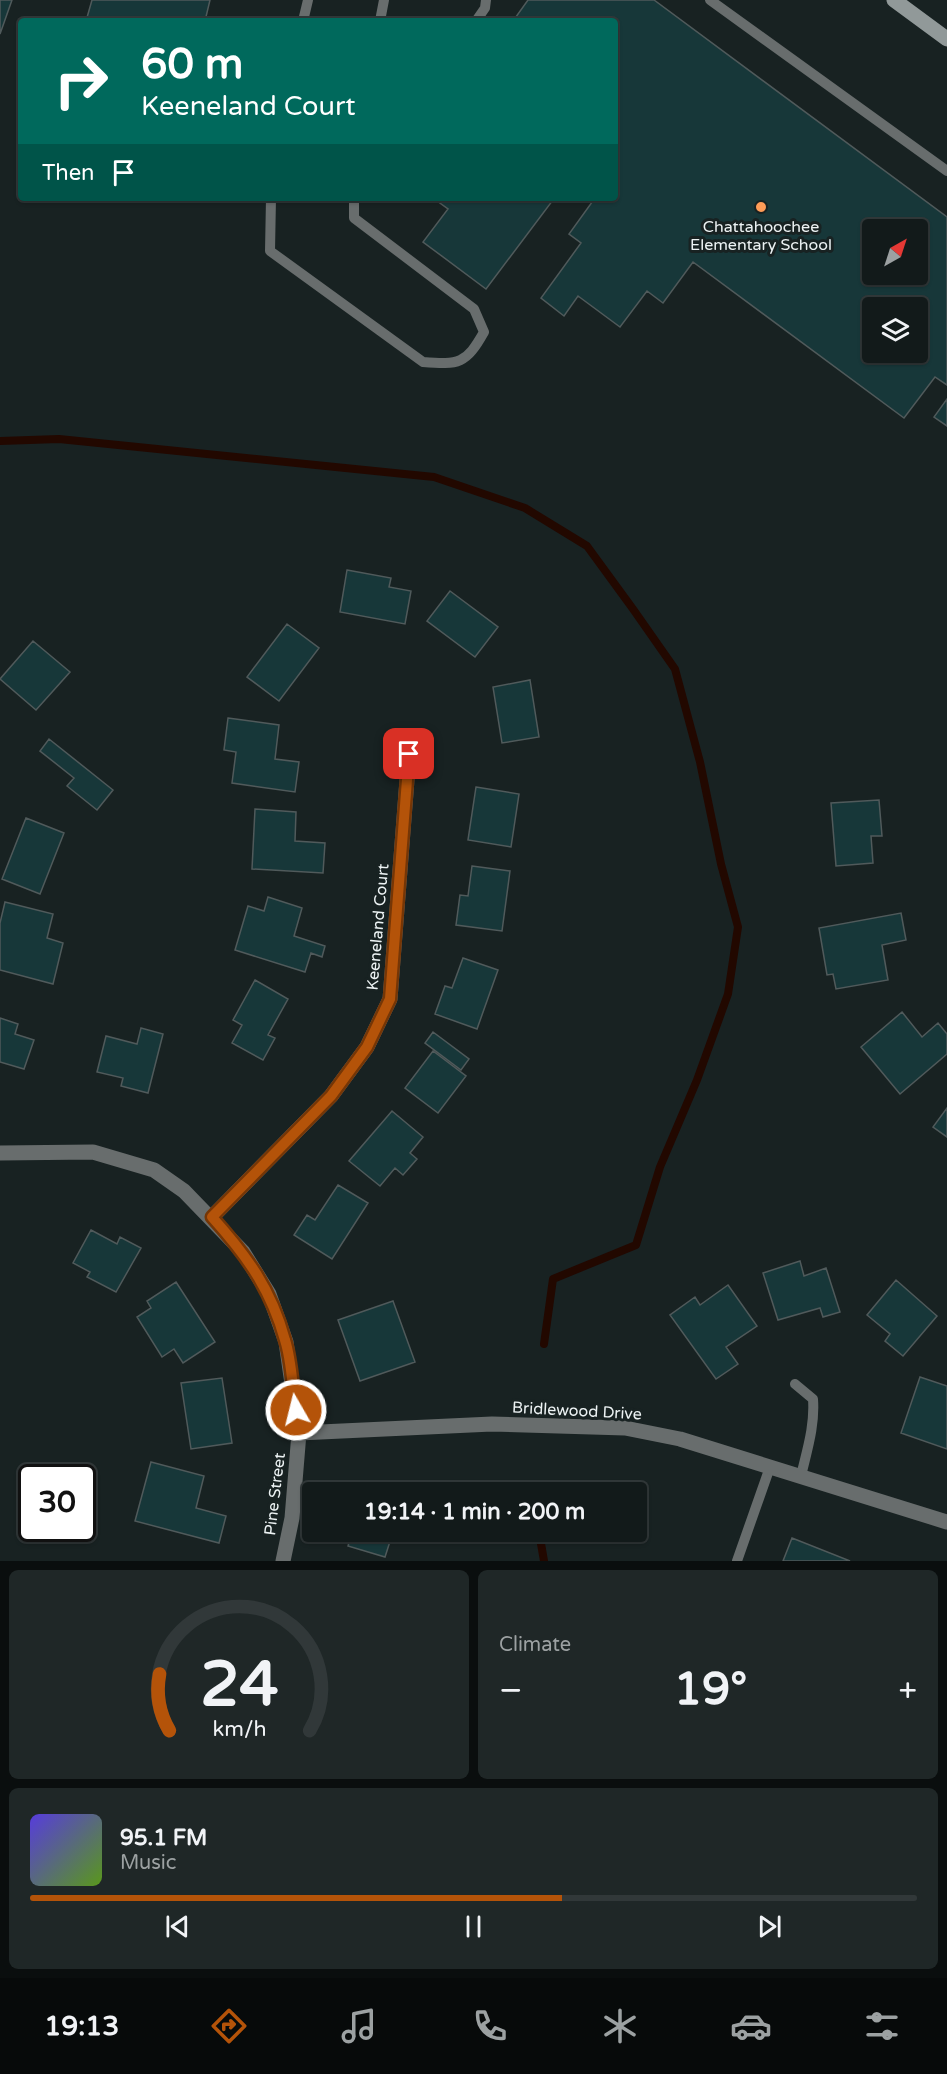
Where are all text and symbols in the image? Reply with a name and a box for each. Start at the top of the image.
text: 60 m [141,39,243,90]
icon: right [42,42,120,120]
text: Keeneland Court [141,90,356,123]
icon: arrive [107,156,140,189]
text: Then [42,160,95,186]
marker: Chattahoochee Elementary School [754,200,768,214]
place label: Chattahoochee Elementary School [690,217,832,255]
north arrow [862,219,928,285]
map controls [862,219,928,363]
button: layers [862,297,928,363]
pin [383,728,434,779]
icon: arrive [392,737,425,770]
street label: Keeneland Court [362,863,394,991]
position arrow [264,1378,328,1442]
street label: Bridlewood Drive [512,1398,642,1424]
street label: Pine Street [260,1452,290,1537]
speed limit sign: 30 [18,1464,96,1542]
text: 19:14 · 1 min · 200 m [364,1499,585,1525]
text: Climate [499,1633,571,1657]
text: 24 [200,1648,278,1723]
text: 19° [674,1663,747,1717]
text: − [499,1671,523,1710]
text: + [898,1671,917,1710]
text: km/h [212,1717,266,1743]
text: 95.1 FM [120,1825,207,1851]
text: Music [120,1851,176,1875]
icon: previous [161,1910,194,1943]
icon: pause [457,1910,490,1943]
icon: next [753,1910,786,1943]
icon: directions [208,2005,250,2047]
icon: music [338,2005,380,2047]
icon: phone [469,2005,511,2047]
icon: climate [599,2005,641,2047]
icon: car [730,2005,772,2047]
icon: filters [861,2005,903,2047]
text: 19:13 [44,2010,119,2043]

